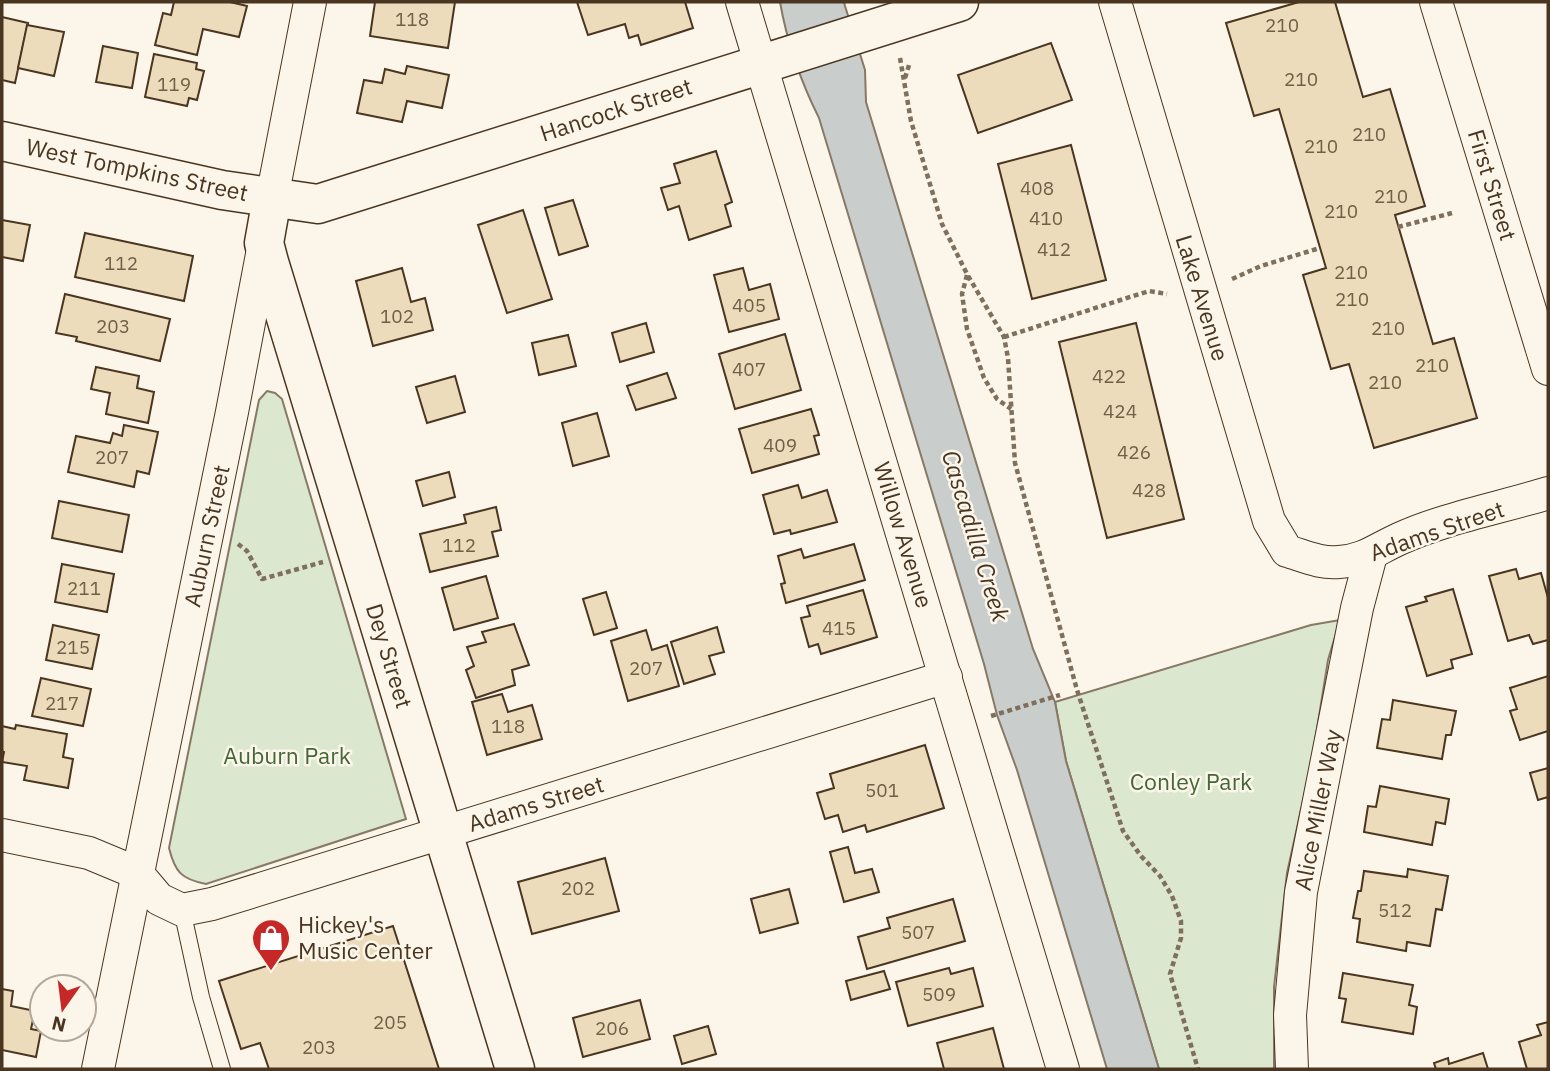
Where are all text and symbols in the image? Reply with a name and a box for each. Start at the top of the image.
house number: 118 [395,7,429,31]
house number: 210 [1265,13,1299,37]
house number: 210 [1284,67,1318,91]
street label: Hancock Street [536,70,696,148]
house number: 119 [157,72,191,96]
house number: 210 [1352,122,1386,146]
street label: First Street [1462,125,1524,244]
street label: West Tompkins Street [24,131,251,207]
house number: 210 [1304,134,1338,158]
house number: 408 [1020,176,1054,200]
house number: 210 [1374,184,1408,208]
house number: 210 [1324,199,1358,223]
house number: 410 [1029,206,1063,230]
street label: Lake Avenue [1170,231,1236,364]
house number: 412 [1037,237,1071,261]
house number: 112 [104,251,138,275]
house number: 210 [1334,260,1368,284]
house number: 210 [1335,287,1369,311]
house number: 405 [732,293,766,317]
house number: 102 [380,304,414,328]
house number: 203 [96,314,130,338]
house number: 210 [1371,316,1405,340]
house number: 210 [1415,353,1449,377]
house number: 407 [732,357,766,381]
house number: 422 [1092,364,1126,388]
house number: 210 [1368,370,1402,394]
house number: 424 [1103,399,1137,423]
house number: 409 [763,433,797,457]
house number: 426 [1117,440,1151,464]
house number: 207 [95,445,129,469]
water label: Cascadilla Creek [935,446,1017,626]
street label: Willow Avenue [867,458,940,611]
street label: Auburn Street [176,462,236,609]
house number: 428 [1132,478,1166,502]
street label: Adams Street [1366,493,1508,567]
house number: 112 [442,533,476,557]
house number: 211 [67,576,101,600]
street label: Dey Street [360,600,420,712]
house number: 415 [822,616,856,640]
house number: 215 [56,635,90,659]
house number: 207 [629,656,663,680]
house number: 217 [45,691,79,715]
house number: 118 [491,714,525,738]
street label: Alice Miller Way [1287,726,1347,893]
park label: Auburn Park [223,740,351,770]
park label: Conley Park [1130,766,1252,796]
street label: Adams Street [464,768,607,838]
house number: 501 [865,778,899,802]
house number: 202 [561,876,595,900]
house number: 512 [1378,898,1412,922]
place label: Hickey's Music Center [298,909,433,965]
shop icon: Hickey's Music Center [250,917,292,972]
house number: 507 [901,920,935,944]
north arrow [28,973,98,1043]
house number: 509 [922,982,956,1006]
house number: 205 [373,1010,407,1034]
text: N [49,1011,68,1038]
house number: 206 [595,1016,629,1040]
house number: 203 [302,1035,336,1059]

